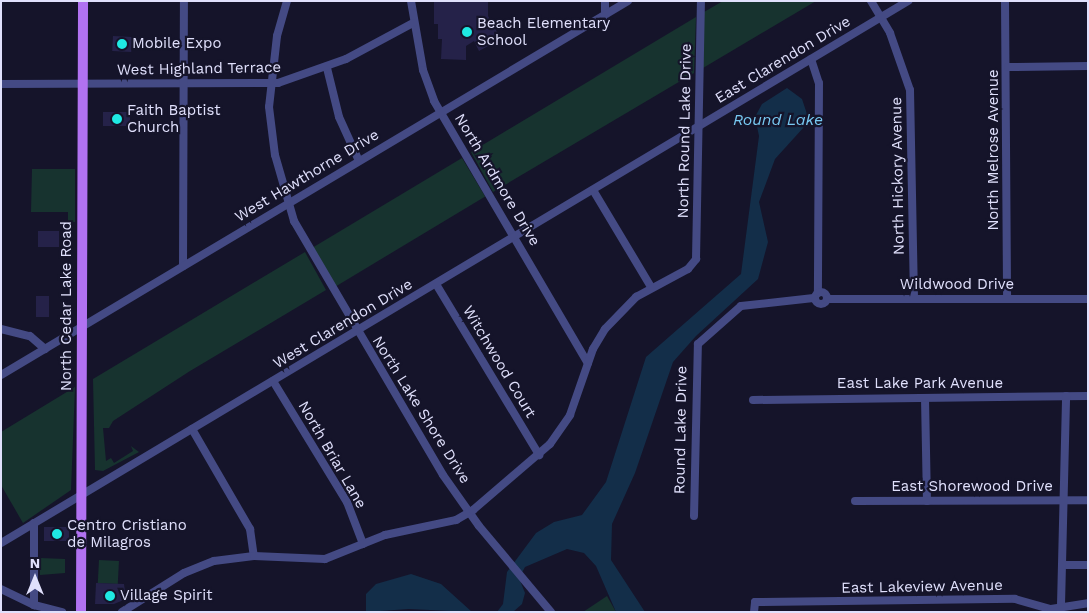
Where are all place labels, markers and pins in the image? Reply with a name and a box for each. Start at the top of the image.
place label: Beach Elementary School [477,14,610,49]
marker: Beach Elementary School [461,26,473,38]
place label: Mobile Expo [132,35,221,53]
marker: Mobile Expo [116,38,128,50]
place label: Faith Baptist Church [127,101,221,136]
marker: Faith Baptist Church [111,113,123,125]
place label: Centro Cristiano de Milagros [67,516,187,551]
marker: Centro Cristiano de Milagros [51,528,63,540]
place label: Village Spirit [120,587,212,605]
marker: Village Spirit [104,590,116,602]

